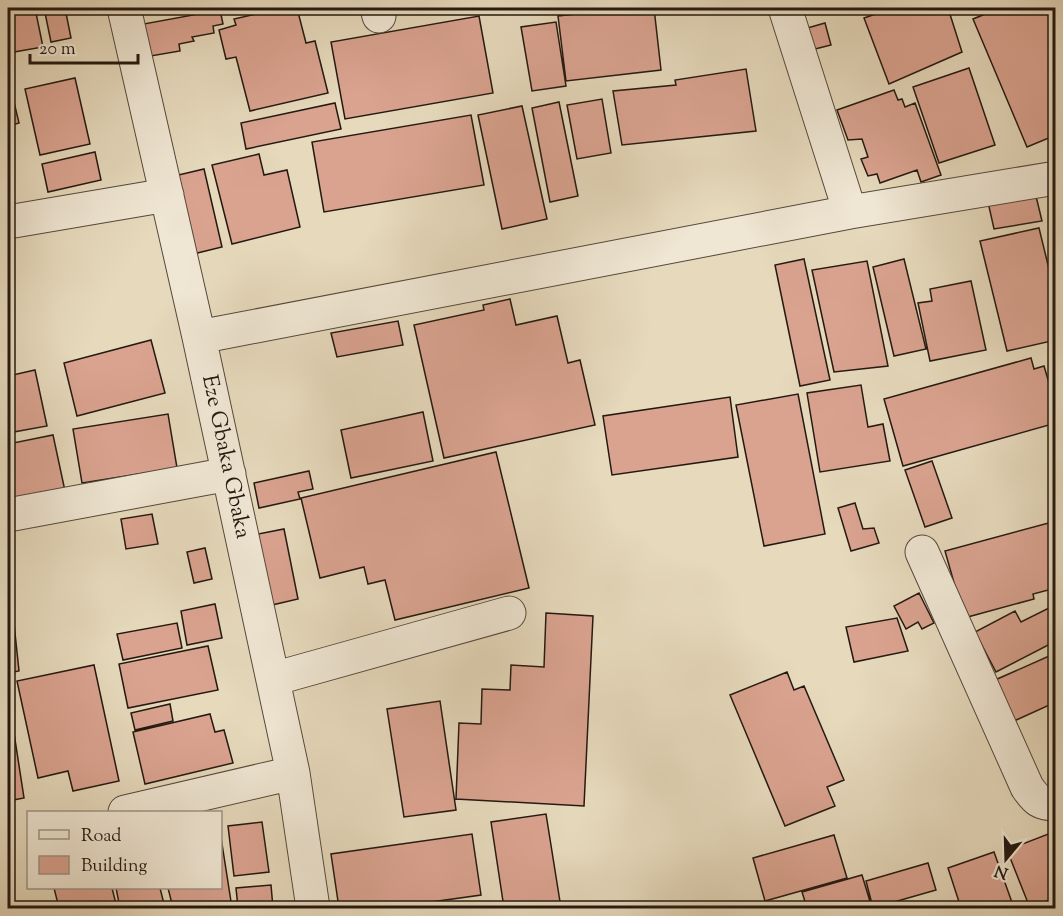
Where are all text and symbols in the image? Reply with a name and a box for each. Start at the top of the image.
scale bar [30,27,138,65]
text: 20 m [39,37,76,63]
street label: Eze Gbaka Gbaka [192,372,258,542]
legend [27,811,222,889]
text: Road [81,824,121,850]
north arrow [976,829,1036,889]
text: Building [81,854,147,880]
text: N [992,858,1012,884]

